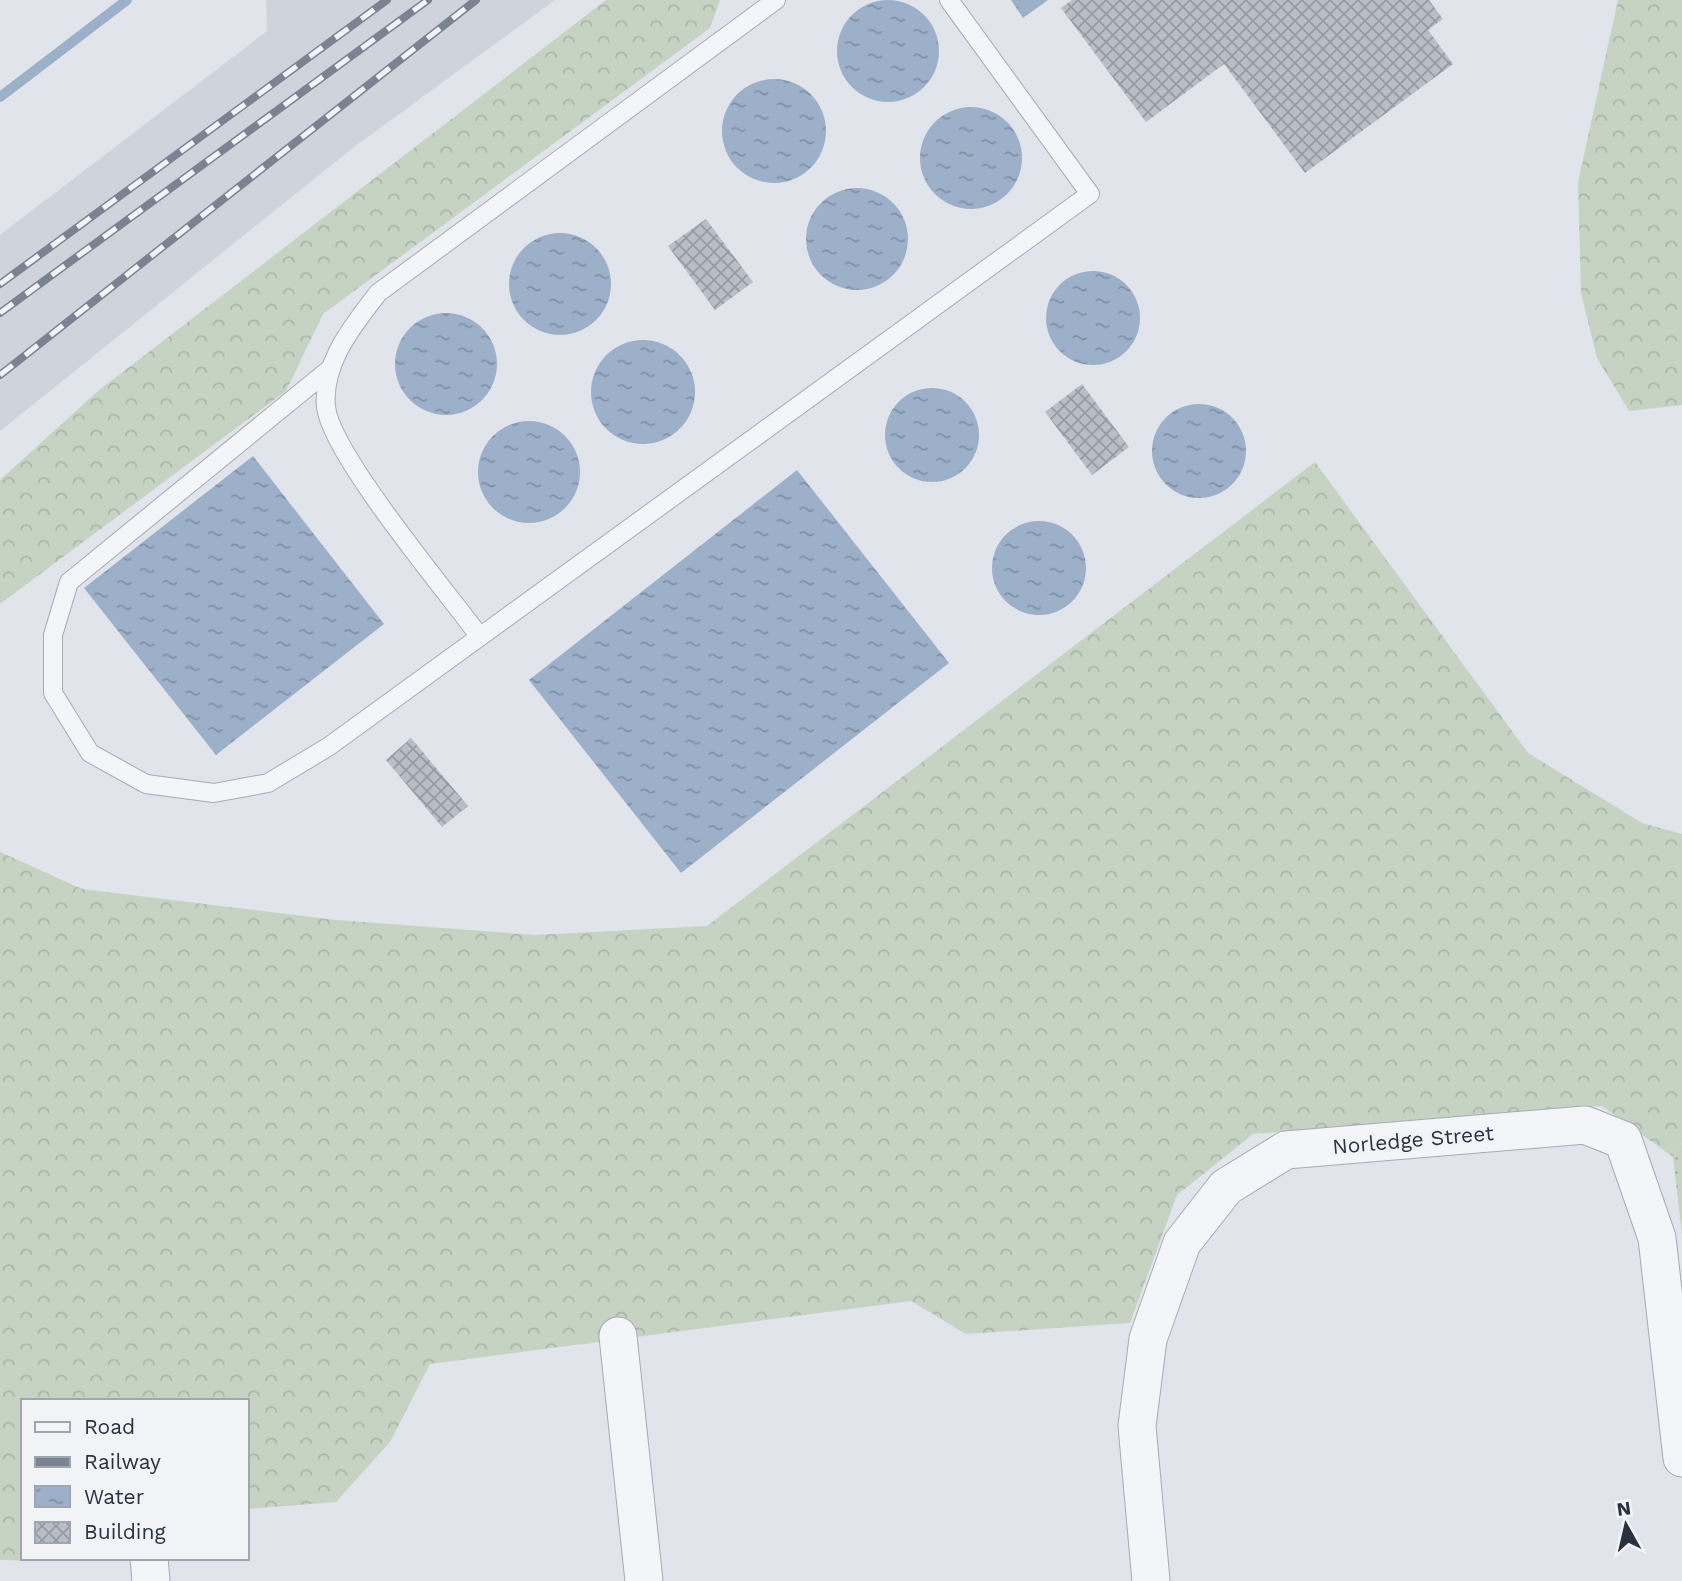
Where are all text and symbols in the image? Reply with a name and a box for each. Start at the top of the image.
street label: Norledge Street [1331,1120,1495,1159]
legend [21,1399,248,1560]
text: Road [84,1414,135,1439]
text: Railway [84,1449,161,1474]
text: Water [84,1484,145,1509]
north arrow [1591,1490,1661,1560]
text: N [1615,1496,1632,1521]
text: Building [84,1519,166,1544]

